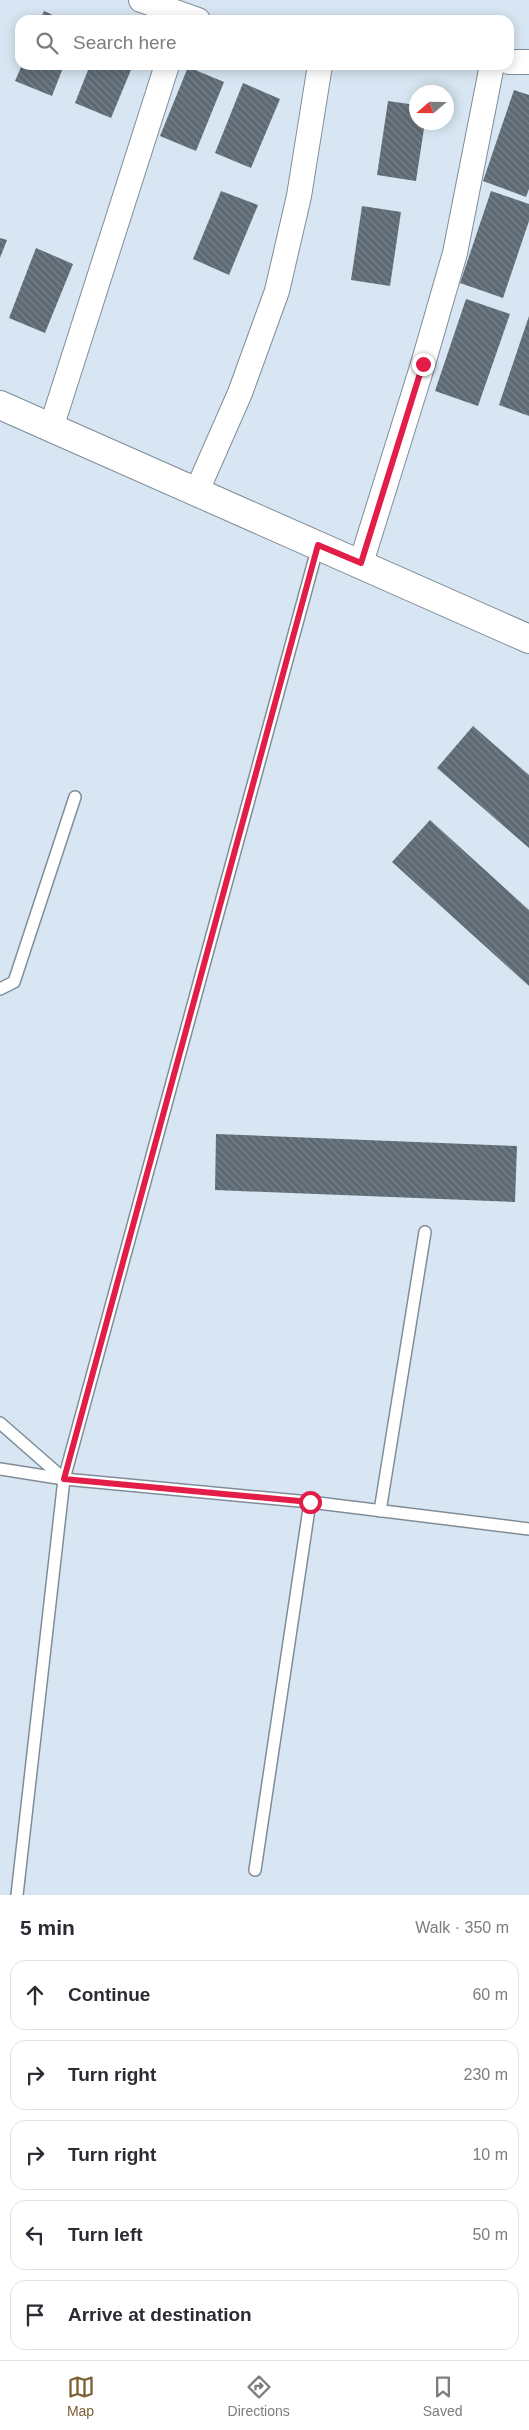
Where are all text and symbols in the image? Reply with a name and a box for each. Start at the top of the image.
search box [15,15,514,70]
icon: search [33,29,61,57]
text: Search here [73,32,177,53]
north arrow [409,85,454,130]
route end [412,353,435,376]
route start [299,1491,322,1514]
text: 5 min [20,1916,75,1939]
text: Walk · 350 m [415,1919,509,1936]
icon: ahead [21,1981,49,2009]
text: Continue [68,1984,150,2005]
text: 60 m [472,1986,508,2003]
icon: right [21,2061,49,2089]
text: Turn right [68,2064,156,2085]
text: 230 m [464,2066,508,2083]
icon: right [21,2141,49,2169]
text: Turn right [68,2144,156,2165]
text: 10 m [472,2146,508,2163]
icon: left [21,2221,49,2249]
text: Turn left [68,2224,143,2245]
text: 50 m [472,2226,508,2243]
icon: arrive [21,2301,49,2329]
text: Arrive at destination [68,2304,252,2325]
tab: Map [67,2373,95,2419]
tab: Directions [228,2373,290,2419]
tab: Saved [423,2373,462,2419]

